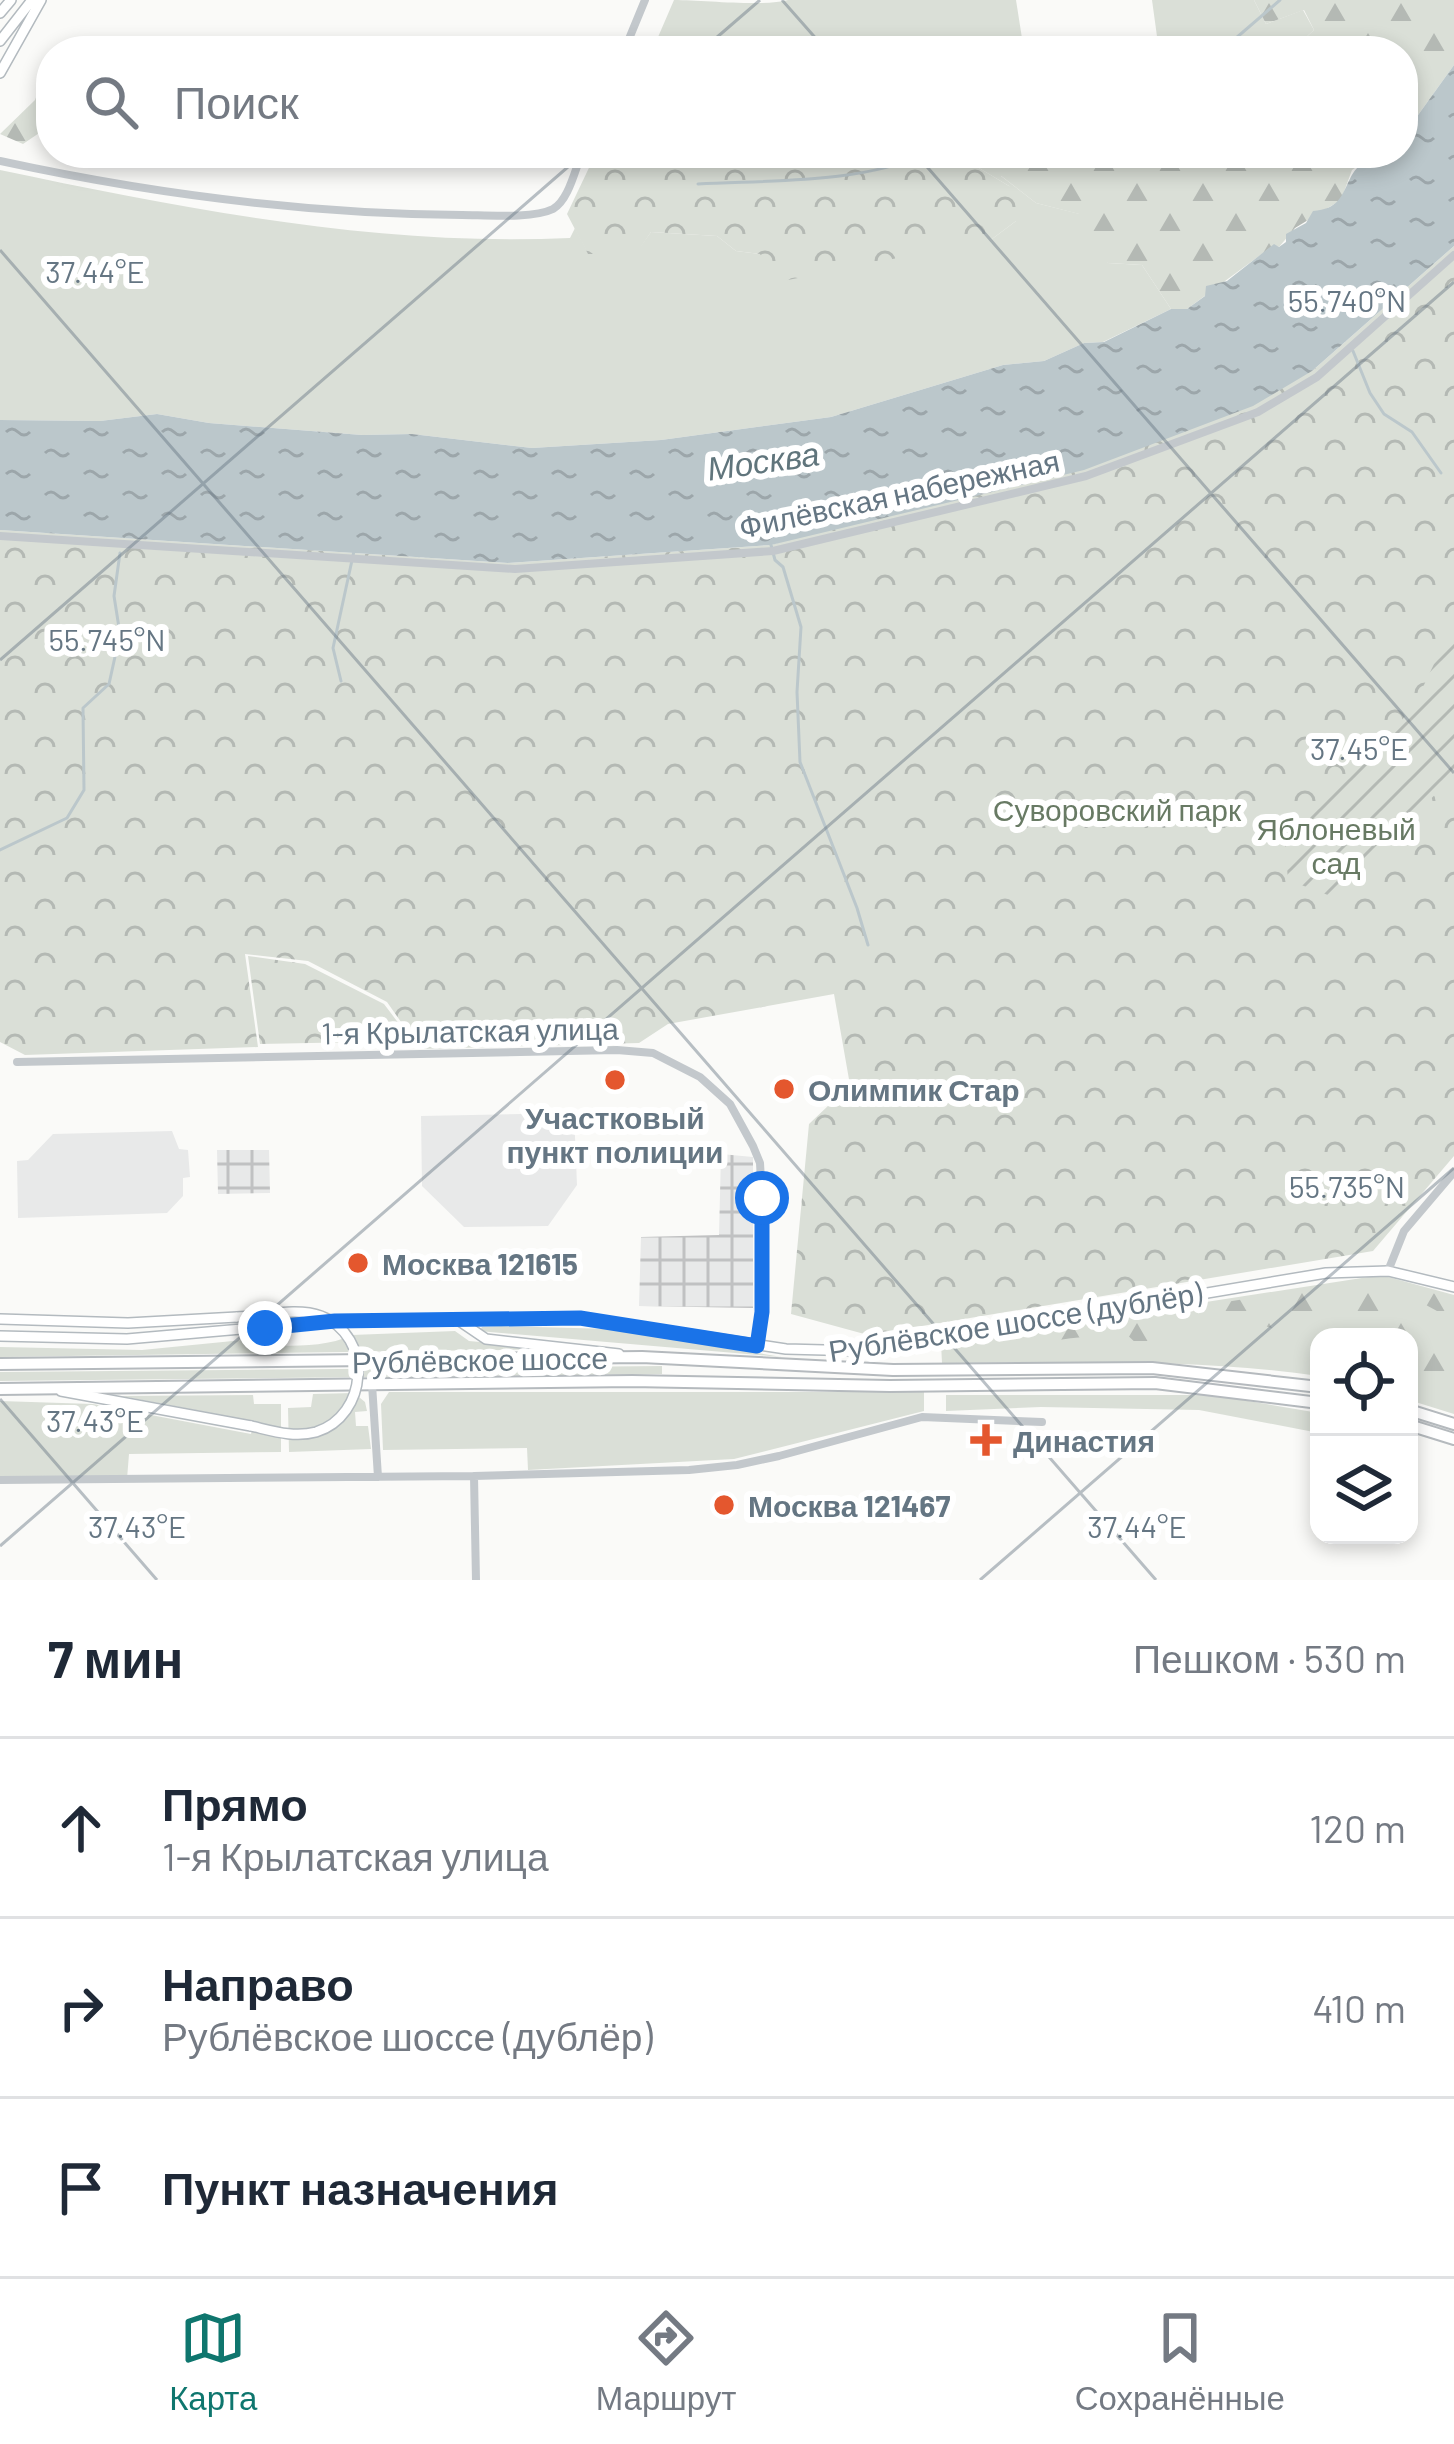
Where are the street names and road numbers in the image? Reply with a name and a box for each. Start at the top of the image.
street label: Филёвская набережная [736,441,1062,545]
street label: 1-я Крылатская улица [321,1009,619,1051]
street label: Рублёвское шоссе (дублёр) [826,1274,1204,1368]
street label: Рублёвское шоссе [352,1339,608,1379]

